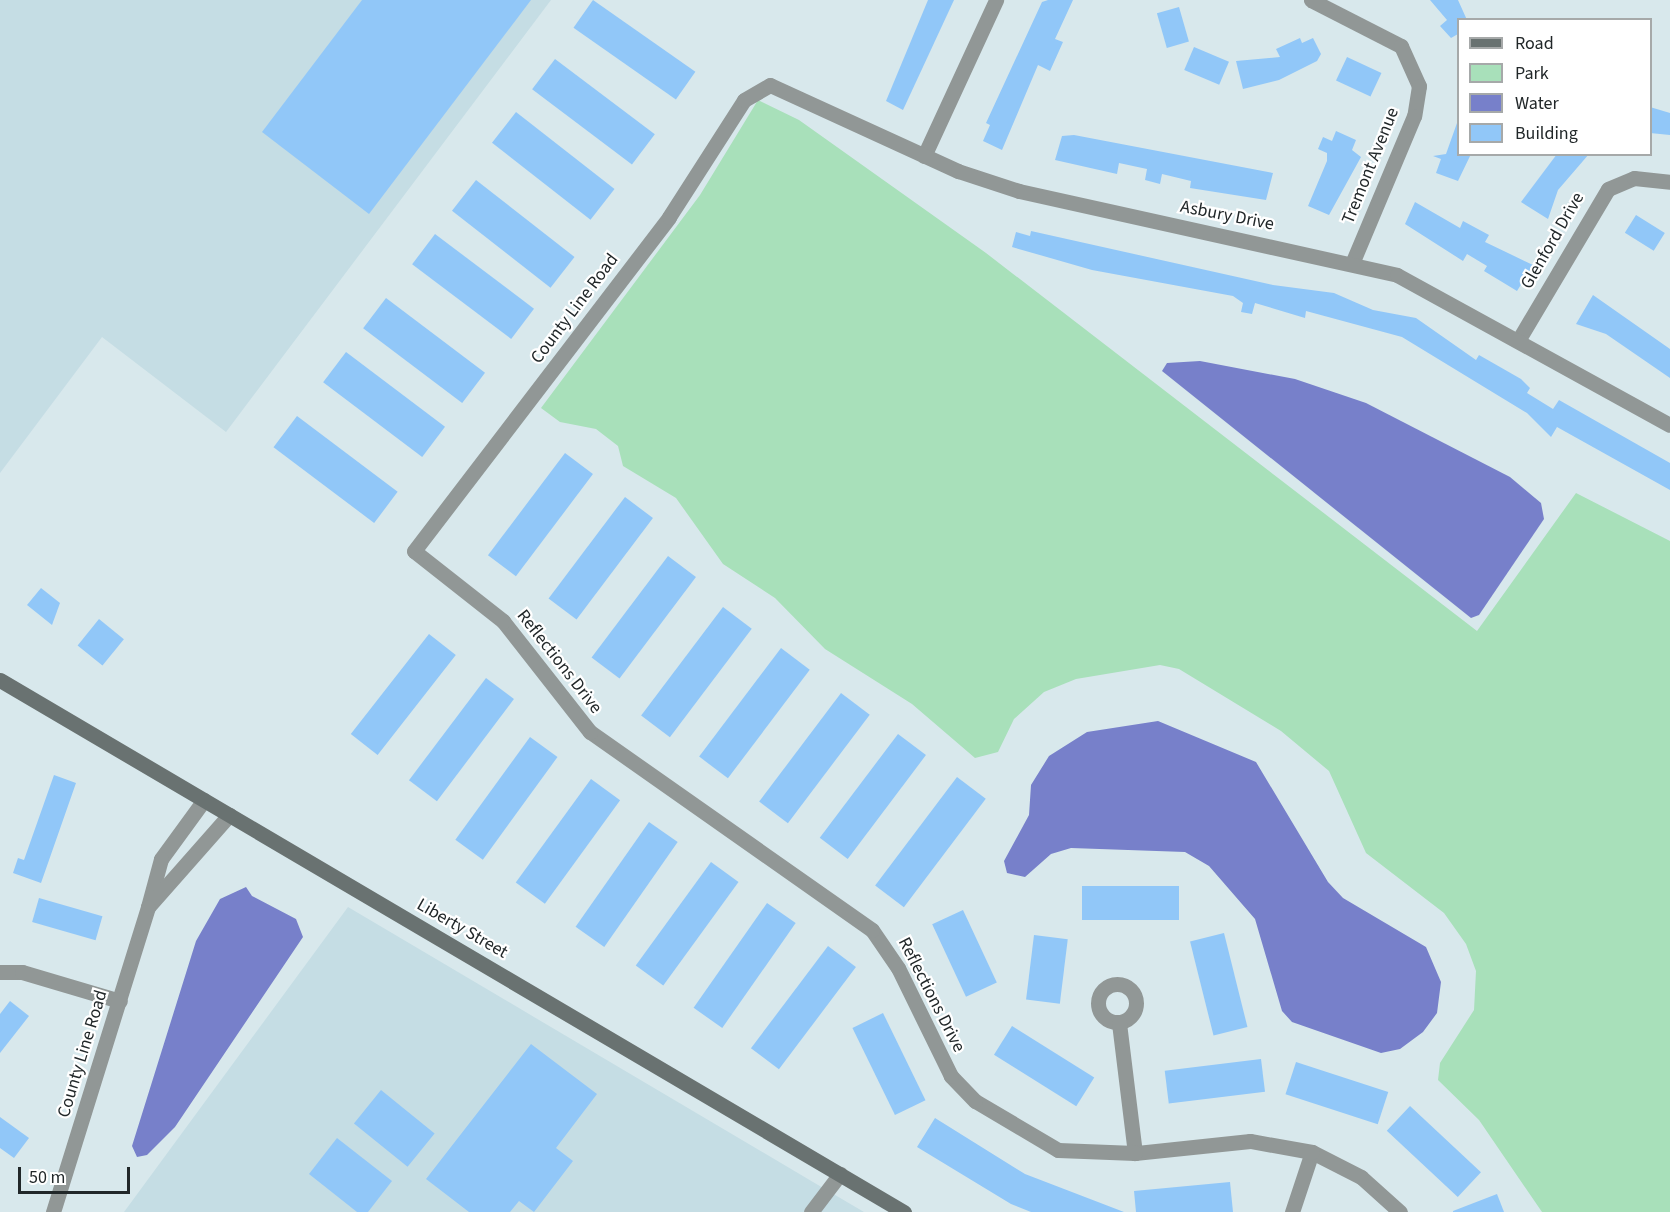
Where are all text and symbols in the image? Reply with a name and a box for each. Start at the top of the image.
legend [1457,18,1652,156]
text: Road [1515,31,1554,56]
text: Park [1515,61,1549,86]
text: Water [1515,91,1559,116]
street label: Tremont Avenue [1338,105,1404,227]
text: Building [1515,121,1578,146]
street label: Glenford Drive [1517,189,1589,293]
street label: Asbury Drive [1178,196,1276,236]
street label: County Line Road [527,250,623,368]
street label: Reflections Drive [512,606,606,718]
street label: Liberty Street [413,894,511,964]
street label: Reflections Drive [893,934,969,1056]
street label: County Line Road [53,988,113,1120]
scale bar [21,1155,134,1193]
text: 50 m [29,1165,65,1190]

